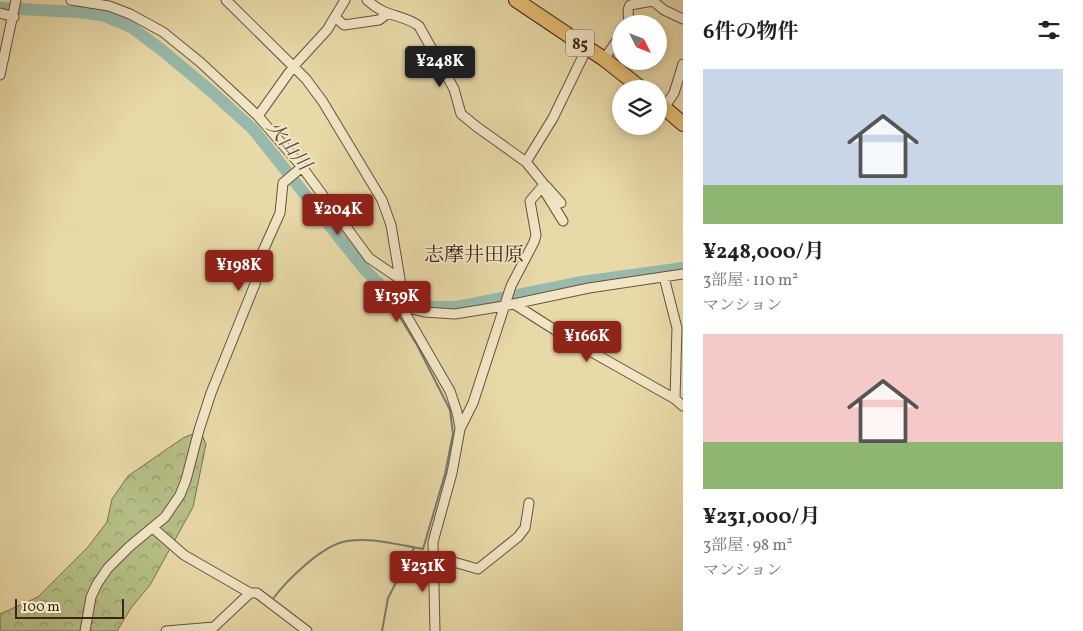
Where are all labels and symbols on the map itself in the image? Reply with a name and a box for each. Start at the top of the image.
north arrow [612,15,668,70]
road number: 85 [566,29,594,56]
pin: ¥248K [405,46,475,88]
water label: 火山川 [260,116,318,178]
pin: ¥204K [303,194,373,236]
district label: 志摩井田原 [424,242,524,270]
pin: ¥198K [204,250,274,292]
pin: ¥139K [362,280,432,323]
pin: ¥166K [552,320,622,363]
pin: ¥231K [388,550,458,593]
scale bar [15,596,124,619]

